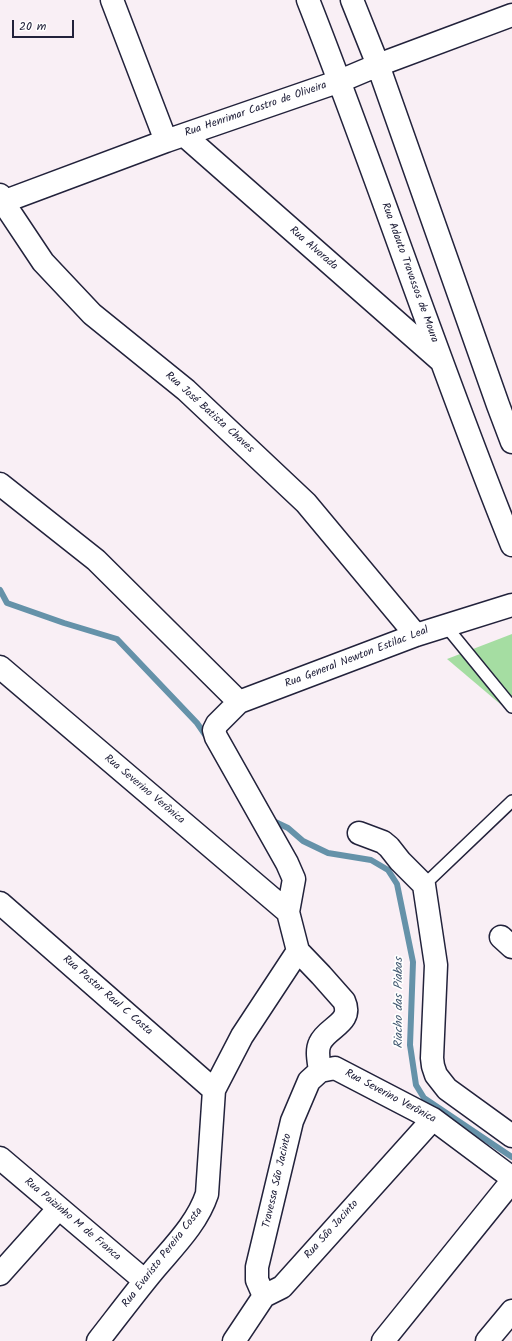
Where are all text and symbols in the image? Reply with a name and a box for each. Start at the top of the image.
scale bar [14,12,76,38]
text: 20 m [19,17,46,36]
street label: Rua Henrimar Castro de Oliveira [183,79,329,141]
street label: Rua Adauto Travassos de Moura [377,201,441,345]
street label: Rua Alvorada [286,224,340,274]
street label: Rua José Batista Chaves [162,370,256,456]
street label: Rua General Newton Estilac Leal [283,624,431,692]
street label: Rua Severino Verônica [101,752,187,828]
street label: Rua Pastor Raul C Costa [59,953,155,1039]
water label: Riacho das Piabas [393,957,407,1049]
street label: Rua Severino Verônica [342,1067,438,1127]
street label: Travessa São Jacinto [261,1132,295,1230]
street label: Rua Paizinho M de Franca [21,1176,123,1264]
street label: Rua São Jacinto [302,1198,362,1262]
street label: Rua Evaristo Pereira Costa [120,1205,206,1311]

